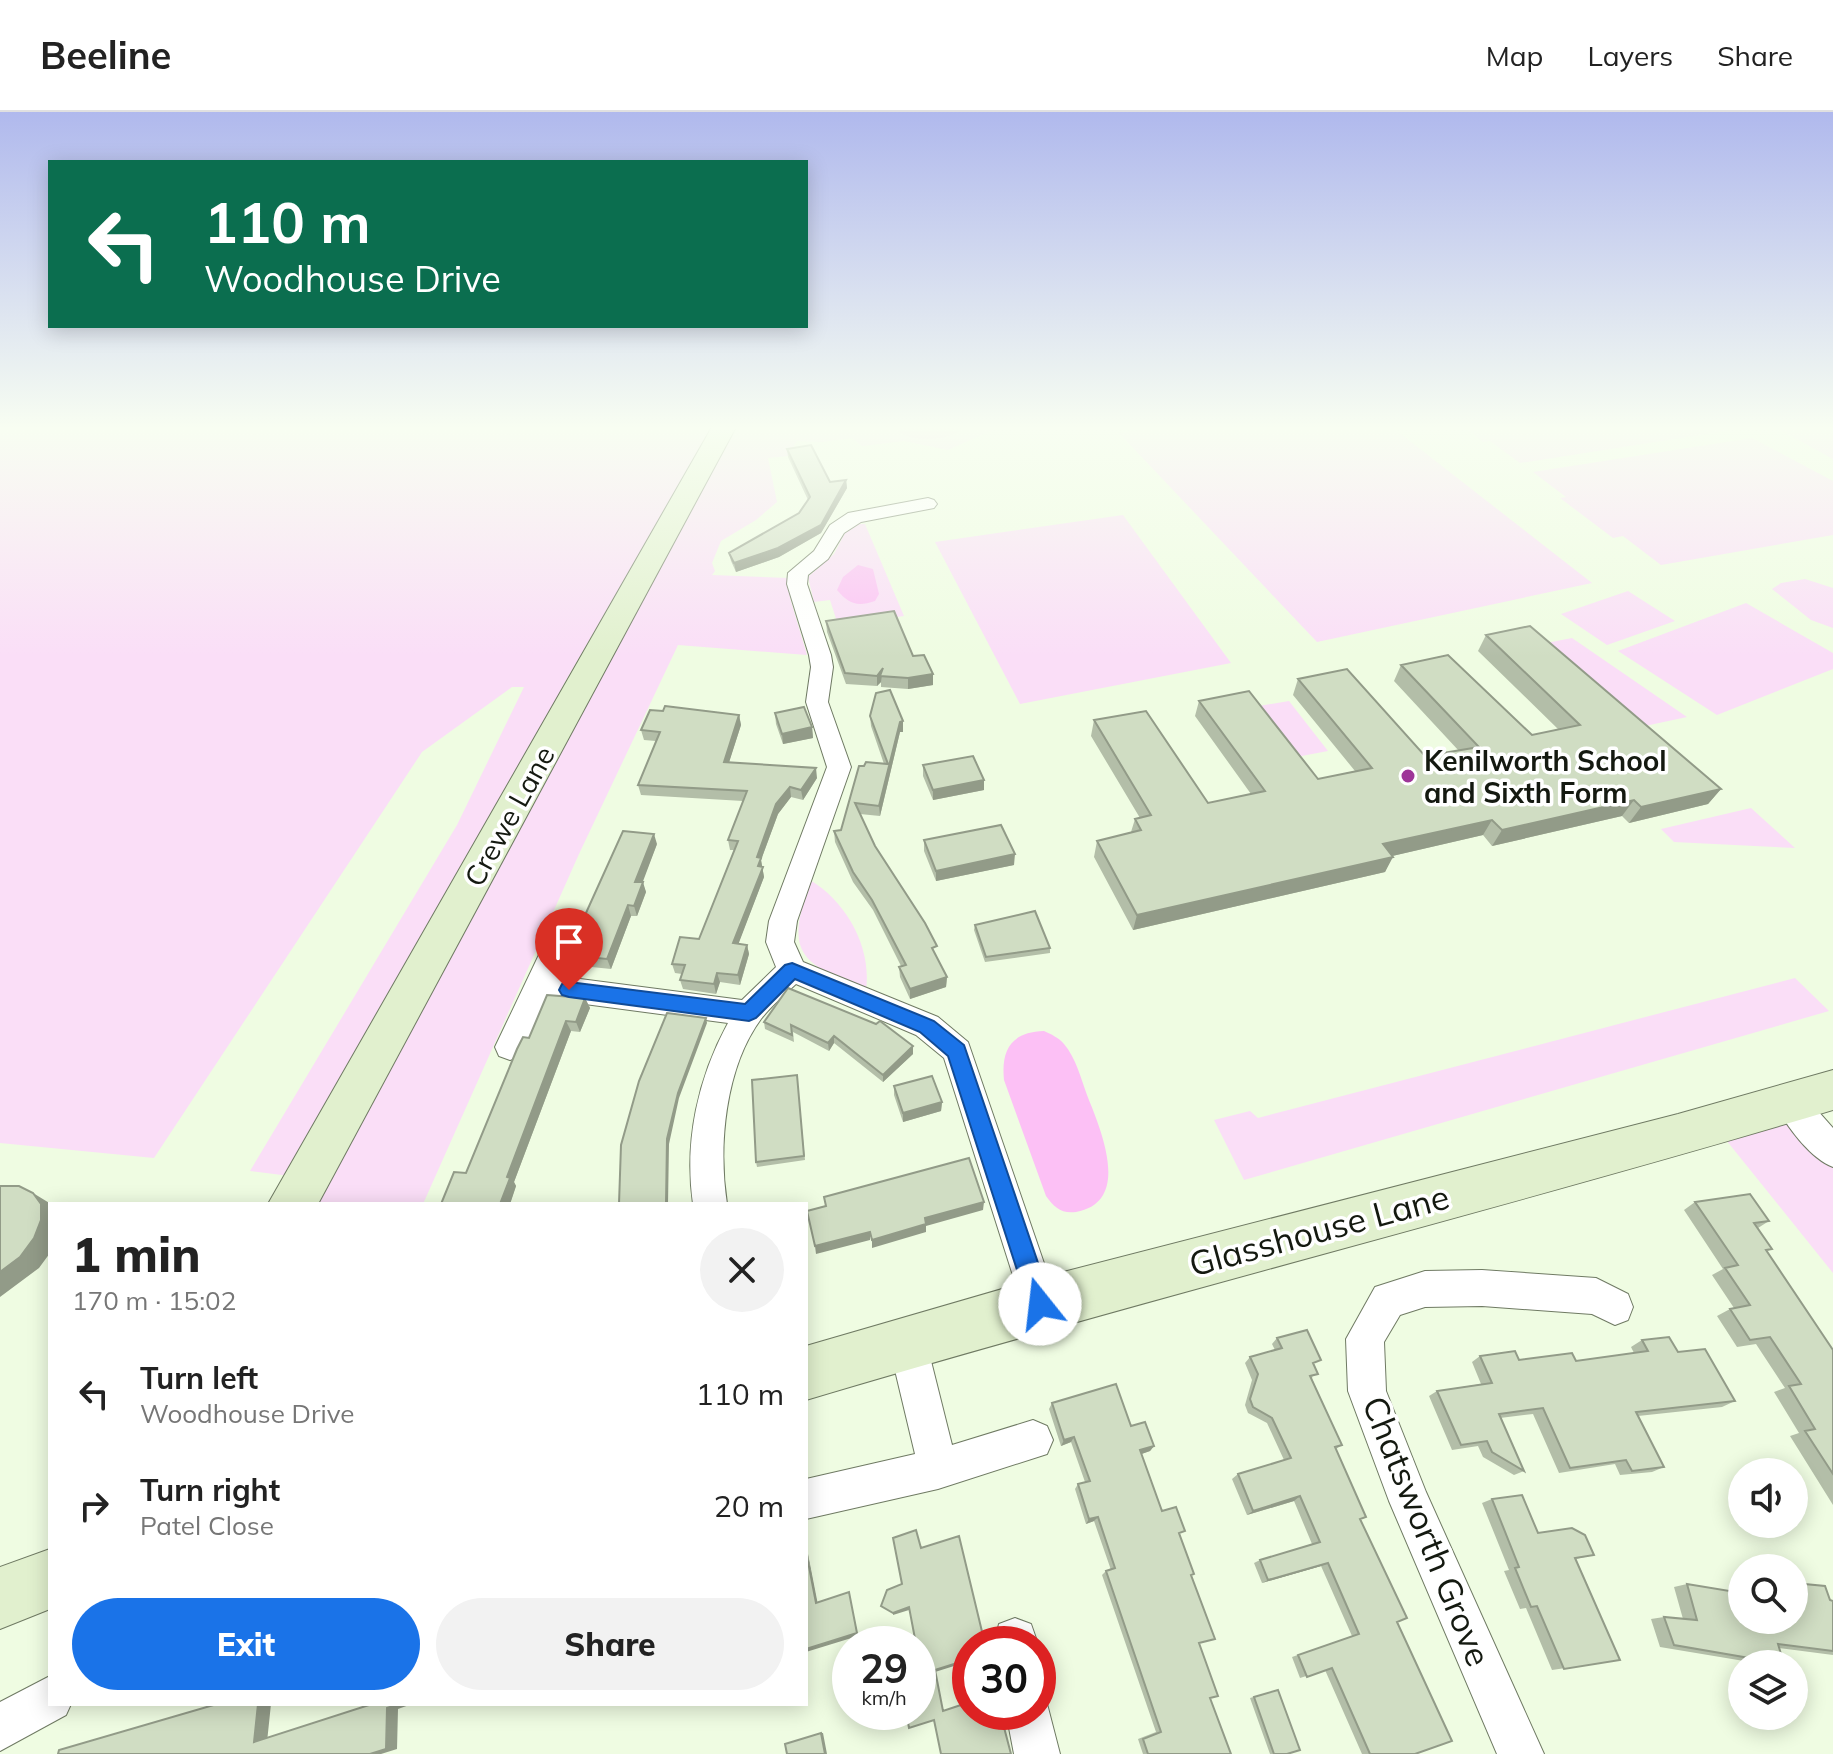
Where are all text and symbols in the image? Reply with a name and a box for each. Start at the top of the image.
text: Beeline [40,31,171,79]
text: Map [1486,38,1543,73]
text: Layers [1587,38,1673,73]
text: Share [1717,38,1793,73]
text: 110 m [204,187,371,257]
icon: left [72,192,176,296]
text: Woodhouse Drive [204,256,501,301]
street label: Crewe Lane [456,740,562,892]
place label: Kenilworth School and Sixth Form [1424,743,1667,810]
marker: Kenilworth School and Sixth Form [1399,767,1417,785]
pin [535,908,603,990]
icon: arrive [547,920,591,964]
street label: Glasshouse Lane [1184,1175,1454,1285]
text: 1 min [72,1224,201,1284]
button: close [700,1228,784,1312]
position arrow [998,1262,1082,1346]
text: 170 m · 15:02 [72,1284,236,1317]
text: Turn left [140,1359,258,1397]
icon: left [72,1372,116,1416]
text: 110 m [696,1375,784,1413]
street label: Chatsworth Grove [1353,1390,1501,1672]
text: Woodhouse Drive [140,1397,354,1430]
map controls [1728,1458,1808,1730]
button: sound [1728,1458,1808,1538]
text: Turn right [140,1471,280,1509]
icon: right [72,1484,116,1528]
text: 20 m [714,1487,784,1525]
text: Patel Close [140,1509,274,1542]
button: search [1728,1554,1808,1634]
button: Exit [72,1598,420,1690]
button: Share [436,1598,784,1690]
speed limit sign: 30 [952,1626,1056,1730]
text: 29 [860,1643,908,1693]
button: layers [1728,1650,1808,1730]
text: km/h [861,1685,907,1710]

